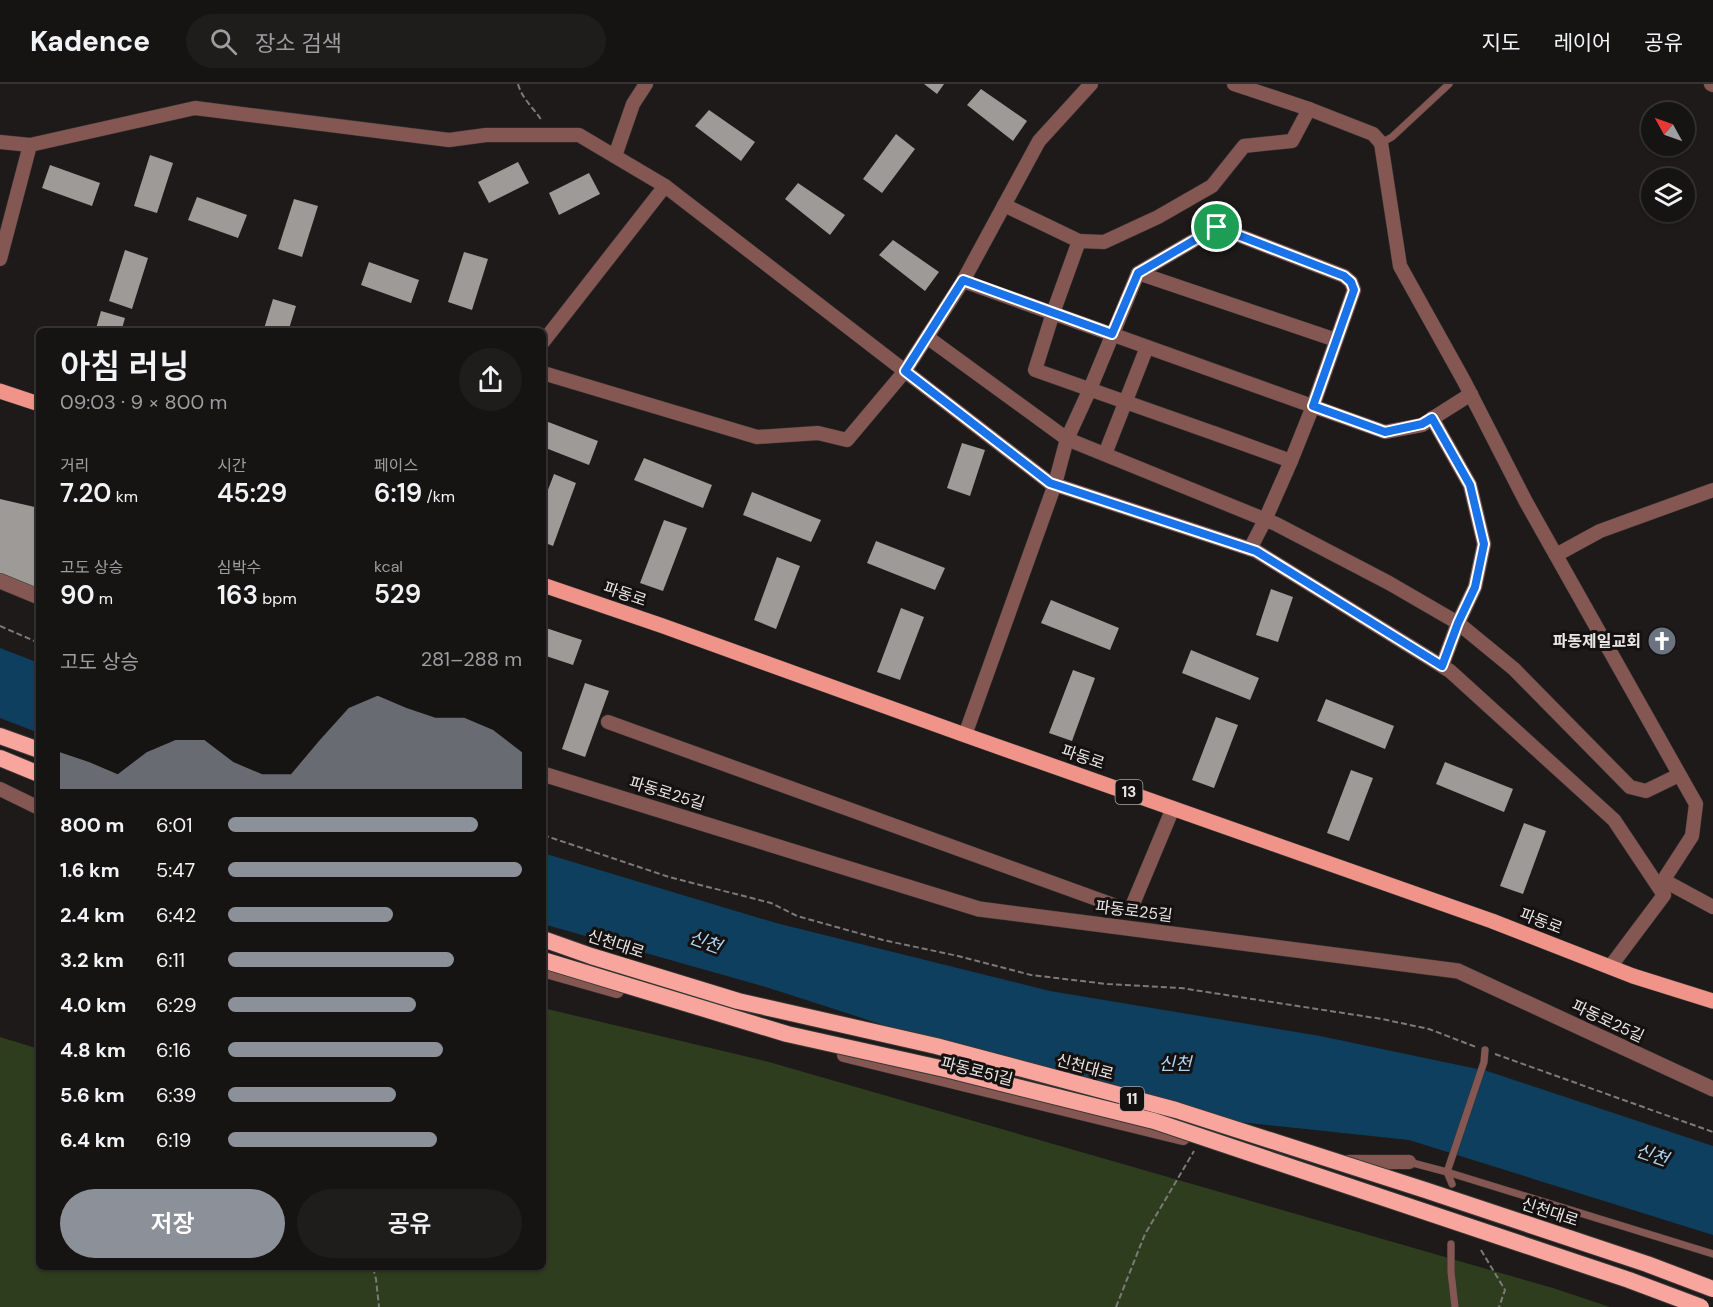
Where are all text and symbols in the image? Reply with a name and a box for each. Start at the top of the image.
search box [186,14,606,68]
text: Kadence [30,23,150,60]
icon: search [207,25,240,58]
text: 장소 검색 [255,29,342,58]
text: 지도 [1482,29,1520,57]
text: 레이어 [1553,29,1611,57]
text: 공유 [1644,29,1683,57]
north arrow [1641,102,1695,156]
map controls [1641,102,1695,222]
button: layers [1641,168,1695,222]
pin [1191,201,1242,252]
icon: arrive [1200,210,1233,243]
text: 아침 러닝 [60,345,190,388]
button: share [459,348,522,411]
text: 09:03 · 9 × 800 m [60,389,227,415]
text: 거리 [60,455,89,476]
text: 시간 [217,455,246,476]
text: 페이스 [374,455,418,476]
text: 7.20 [60,476,112,510]
text: 45:29 [217,476,287,510]
text: 6:19 [374,476,422,510]
text: km [112,486,138,507]
text: /km [422,486,455,507]
text: kcal [374,556,403,577]
text: 고도 상승 [60,557,123,578]
text: 심박수 [217,557,261,578]
text: 529 [374,577,421,611]
street label: 파동로 [601,577,650,611]
text: 90 [60,578,95,612]
text: 163 [217,578,258,612]
text: m [95,588,113,609]
text: bpm [258,588,297,609]
church icon: 파동제일교회 [1646,625,1678,657]
place label: 파동제일교회 [1553,631,1641,652]
text: 281–288 m [421,646,522,672]
text: 고도 상승 [60,649,139,675]
street label: 파동로 [1059,740,1108,774]
street label: 파동로25길 [627,772,707,814]
road number: 13 [1116,780,1142,804]
text: 800 m [60,812,124,838]
text: 6:01 [156,812,193,838]
text: 1.6 km [60,857,119,883]
text: 5:47 [156,857,195,883]
street label: 파동로25길 [1094,896,1174,926]
text: 2.4 km [60,902,125,928]
text: 6:42 [156,902,196,928]
street label: 파동로 [1517,903,1566,939]
street label: 신천대로 [585,925,648,963]
water label: 신천 [685,925,727,960]
text: 3.2 km [60,947,124,973]
text: 6:11 [156,947,185,973]
text: 4.0 km [60,992,126,1018]
text: 6:29 [156,992,196,1018]
street label: 파동로25길 [1568,995,1648,1047]
text: 4.8 km [60,1037,126,1063]
text: 6:16 [156,1037,191,1063]
street label: 신천대로 [1054,1049,1116,1085]
street label: 파동로51길 [939,1052,1015,1090]
water label: 신천 [1158,1052,1194,1076]
text: 5.6 km [60,1082,125,1108]
text: 6:39 [156,1082,196,1108]
road number: 11 [1120,1087,1144,1111]
text: 6.4 km [60,1127,125,1153]
text: 6:19 [156,1127,191,1153]
water label: 신천 [1632,1138,1674,1173]
button: 저장 [60,1189,285,1258]
button: 공유 [297,1189,522,1258]
street label: 신천대로 [1519,1193,1582,1231]

